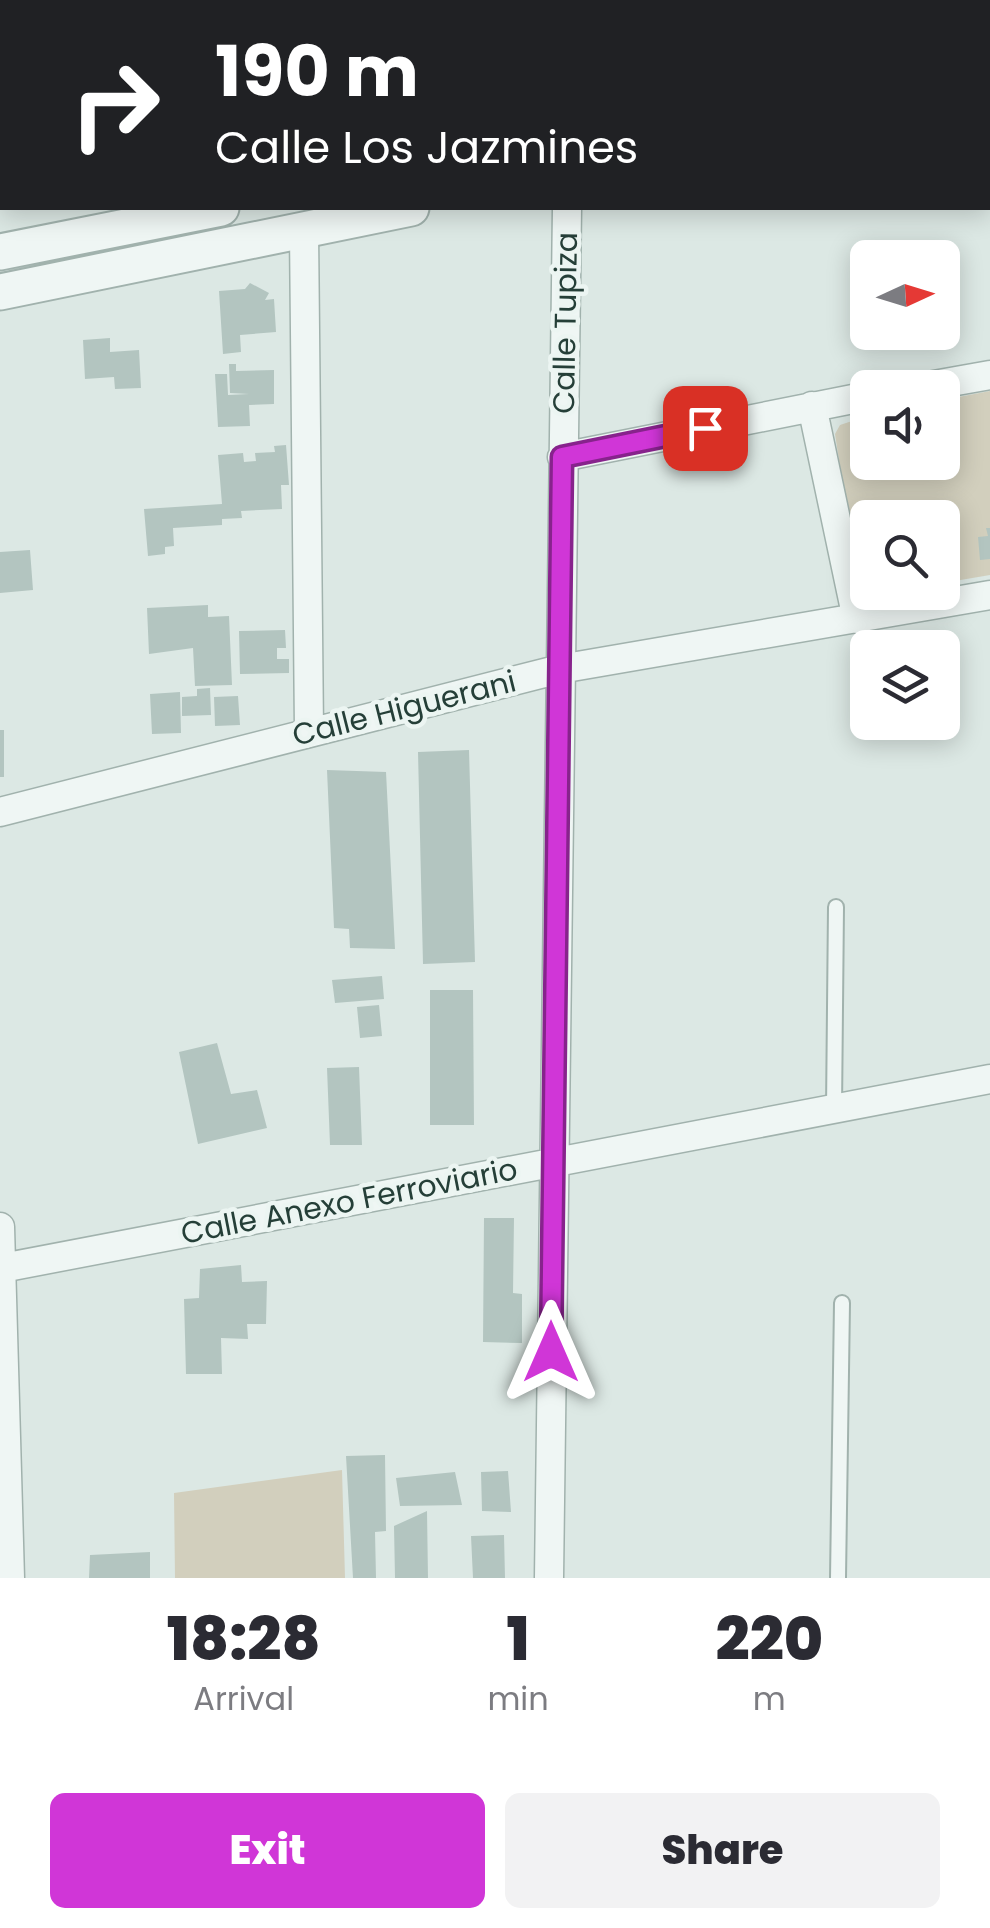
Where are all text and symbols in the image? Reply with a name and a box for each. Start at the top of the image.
text: 190 m [215,22,419,121]
icon: right [50,40,180,170]
text: Calle Los Jazmines [215,116,638,179]
street label: Calle Tupiza [542,232,588,414]
north arrow [850,240,960,350]
map controls [850,240,960,740]
button: sound [850,370,960,480]
pin [663,386,748,471]
icon: arrive [678,401,733,456]
button: search [850,500,960,610]
button: layers [850,630,960,740]
street label: Calle Higuerani [288,659,520,757]
street label: Calle Anexo Ferroviario [177,1147,521,1255]
position arrow [499,1300,603,1404]
text: 18:28 [167,1597,321,1681]
text: 1 [506,1597,530,1681]
text: 220 [716,1597,823,1681]
text: Arrival [193,1676,294,1721]
text: min [487,1676,549,1721]
text: m [753,1676,786,1721]
button: Exit [50,1793,485,1908]
button: Share [505,1793,940,1908]

